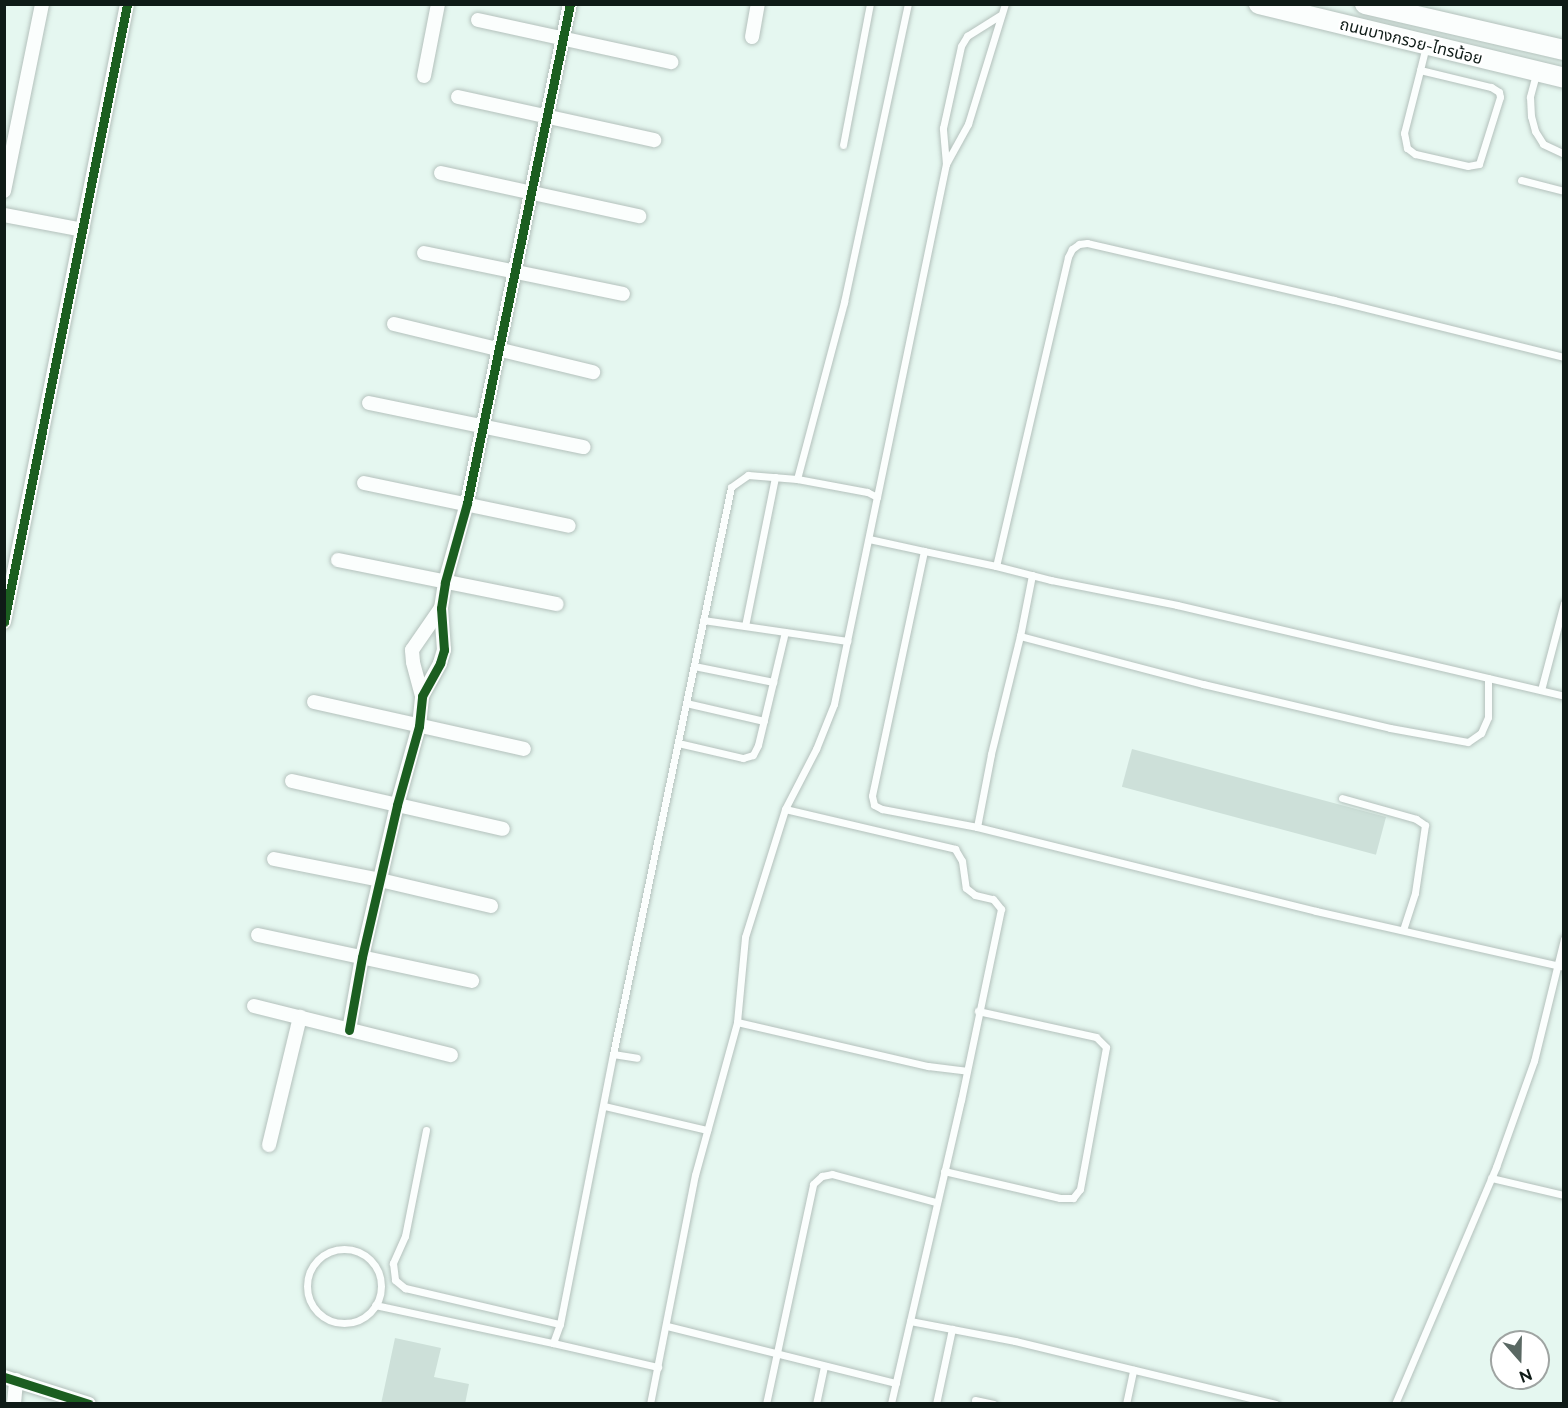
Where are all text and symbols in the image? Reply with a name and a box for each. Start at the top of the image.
street label: ถนนบางกรวย-ไทรน้อย [1338,15,1484,69]
north arrow [1490,1330,1550,1390]
text: N [1517,1364,1535,1387]

